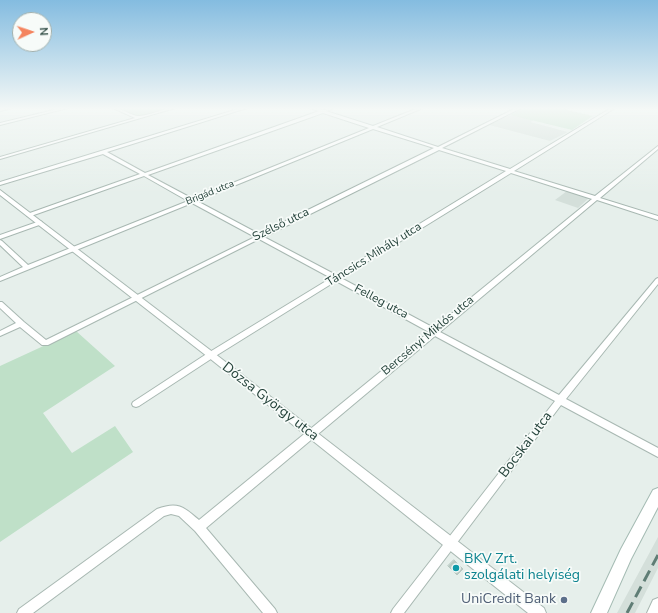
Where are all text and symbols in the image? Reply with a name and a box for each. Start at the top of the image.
north arrow [12,12,52,52]
text: N [36,27,51,36]
street label: Brigád utca [184,178,236,208]
street label: Szélső utca [250,205,312,245]
street label: Táncsics Mihály utca [324,220,424,290]
street label: Felleg utca [352,282,410,322]
street label: Bercsényi Miklós utca [379,293,477,379]
street label: Dózsa György utca [218,359,322,445]
street label: Bocskai utca [496,409,556,481]
place label: BKV Zrt. szolgálati helyiség [464,552,580,584]
marker: BKV Zrt. szolgálati helyiség [451,563,461,573]
place label: UniCredit Bank [461,592,556,608]
marker: UniCredit Bank [559,595,569,605]

